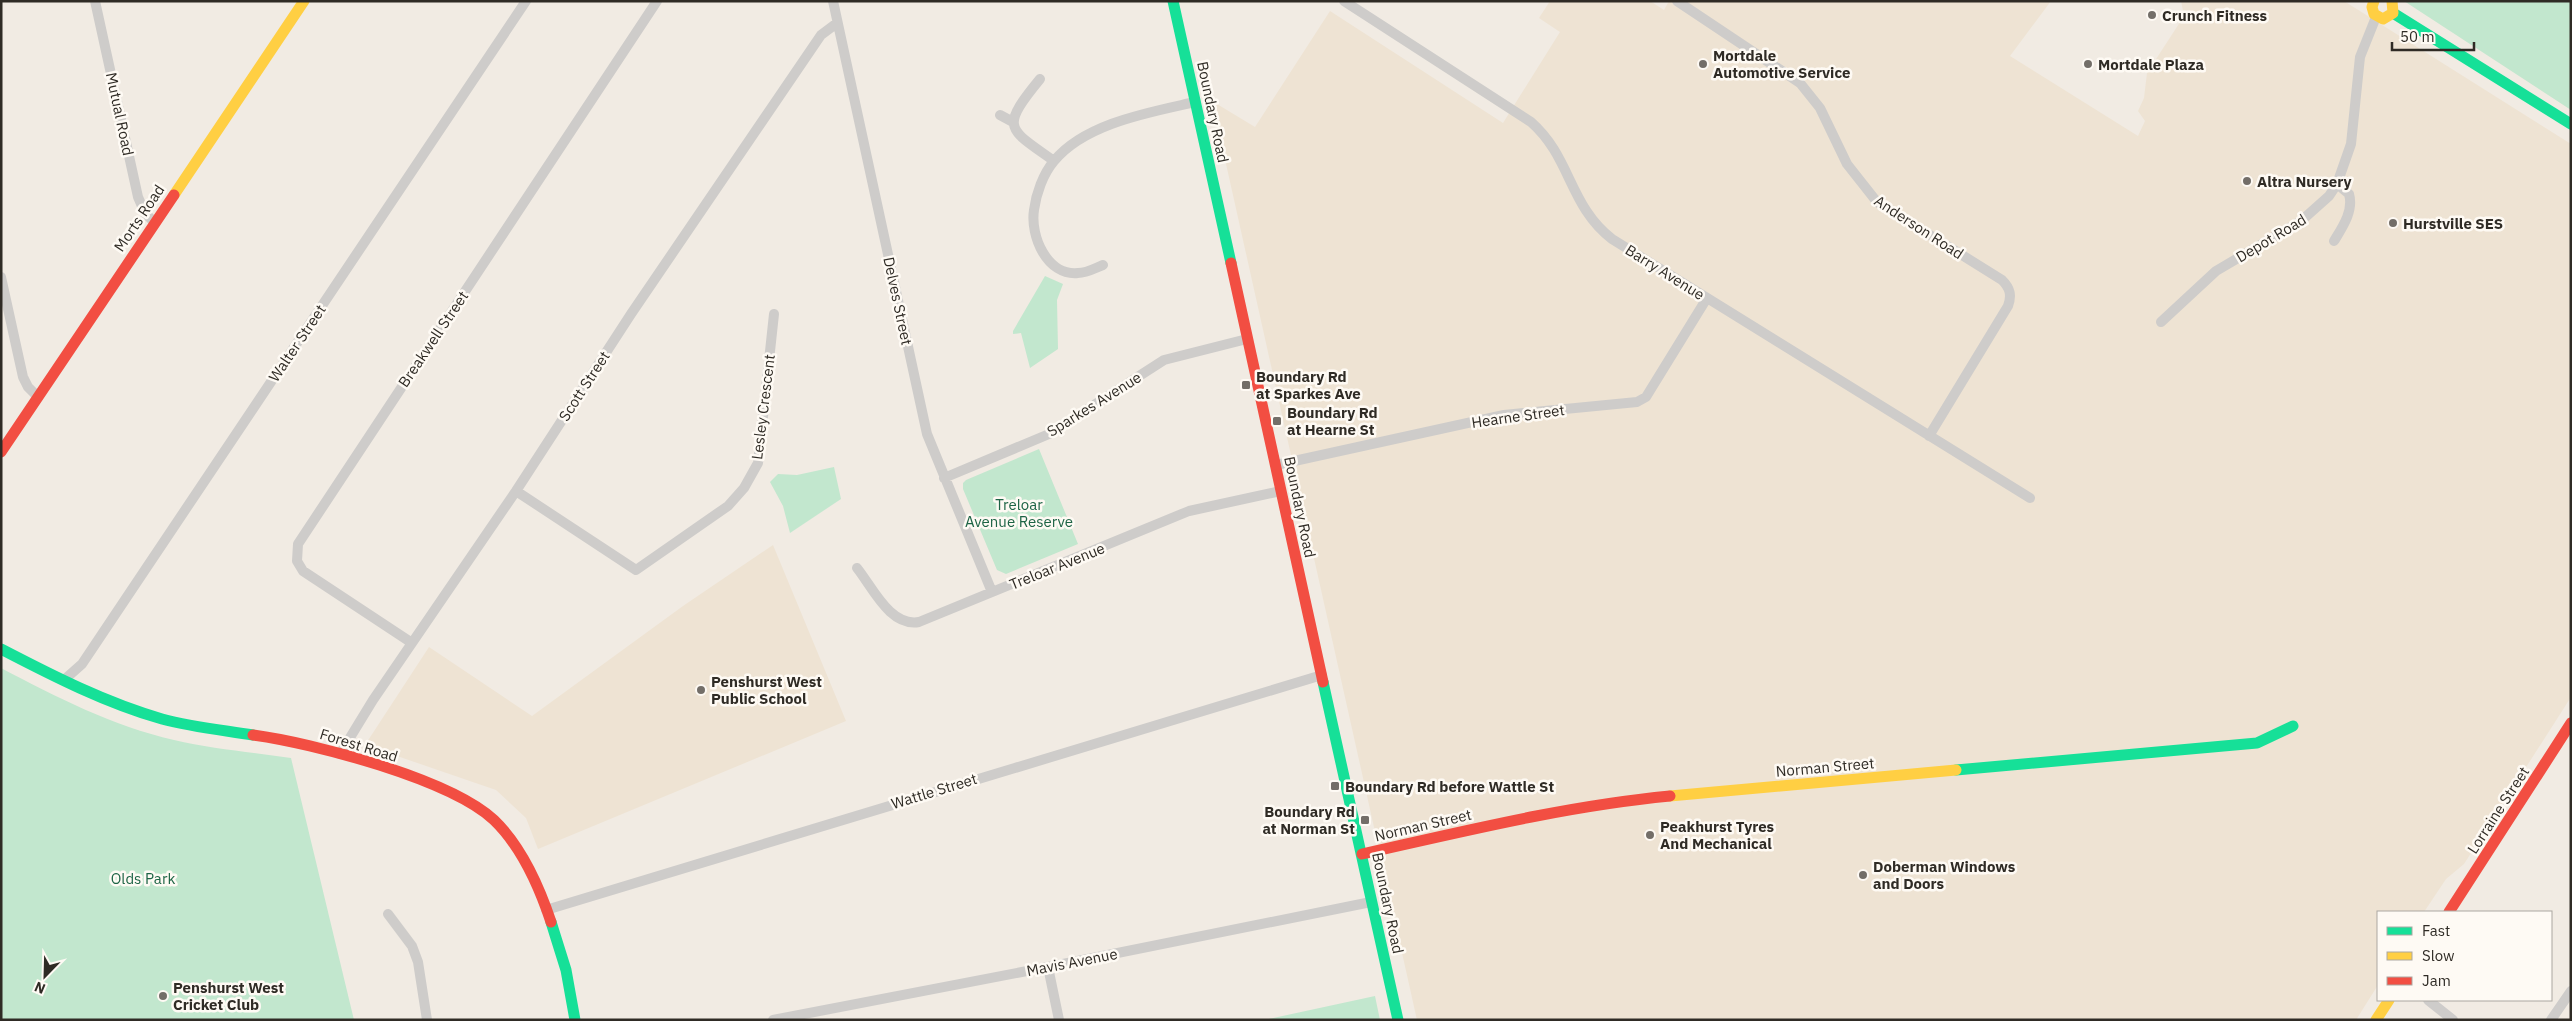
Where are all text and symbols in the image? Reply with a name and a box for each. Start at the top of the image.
place label: Crunch Fitness [2162,6,2268,25]
marker: Crunch Fitness [2146,9,2158,21]
scale bar [2392,20,2474,52]
text: 50 m [2400,27,2435,46]
place label: Mortdale Automotive Service [1713,46,1851,82]
place label: Mortdale Plaza [2098,55,2204,74]
marker: Mortdale Automotive Service [1697,58,1709,70]
marker: Mortdale Plaza [2082,58,2094,70]
street label: Boundary Road [1193,60,1233,164]
street label: Mutual Road [102,71,138,157]
place label: Altra Nursery [2257,172,2351,191]
marker: Altra Nursery [2241,175,2253,187]
street label: Morts Road [110,181,168,255]
street label: Anderson Road [1871,191,1967,263]
street label: Depot Road [2232,210,2310,266]
place label: Hurstville SES [2403,214,2503,233]
marker: Hurstville SES [2387,217,2399,229]
street label: Barry Avenue [1622,240,1708,304]
street label: Delves Street [879,255,917,347]
street label: Breakwell Street [394,287,472,391]
street label: Walter Street [264,301,330,385]
street label: Scott Street [554,347,614,425]
street label: Lesley Crescent [747,353,779,461]
street label: Sparkes Avenue [1043,367,1145,441]
place label: Boundary Rd at Sparkes Ave [1256,367,1361,403]
marker: Boundary Rd at Sparkes Ave [1240,379,1252,391]
street label: Hearne Street [1470,400,1566,432]
place label: Boundary Rd at Hearne St [1287,403,1378,439]
marker: Boundary Rd at Hearne St [1271,415,1283,427]
street label: Boundary Road [1280,455,1320,559]
park label: Treloar Avenue Reserve [965,495,1073,531]
street label: Treloar Avenue [1007,538,1107,594]
place label: Penshurst West Public School [711,672,822,708]
marker: Penshurst West Public School [695,684,707,696]
street label: Forest Road [318,724,400,766]
street label: Norman Street [1775,753,1875,781]
street label: Lorraine Street [2463,763,2533,857]
street label: Wattle Street [889,769,979,813]
place label: Boundary Rd before Wattle St [1345,777,1554,796]
marker: Boundary Rd before Wattle St [1329,780,1341,792]
place label: Boundary Rd at Norman St [1262,802,1355,838]
street label: Norman Street [1373,805,1473,845]
marker: Boundary Rd at Norman St [1359,814,1371,826]
place label: Peakhurst Tyres And Mechanical [1660,817,1775,853]
marker: Peakhurst Tyres And Mechanical [1644,829,1656,841]
street label: Boundary Road [1368,851,1408,955]
place label: Doberman Windows and Doors [1873,857,2016,893]
park label: Olds Park [111,869,175,888]
marker: Doberman Windows and Doors [1857,869,1869,881]
legend [2377,911,2552,1001]
text: Fast [2422,921,2450,940]
street label: Mavis Avenue [1025,944,1119,980]
text: Slow [2422,946,2455,965]
north arrow [20,951,70,1001]
text: Jam [2422,971,2451,990]
text: N [32,978,48,998]
place label: Penshurst West Cricket Club [173,978,284,1014]
marker: Penshurst West Cricket Club [157,990,169,1002]

